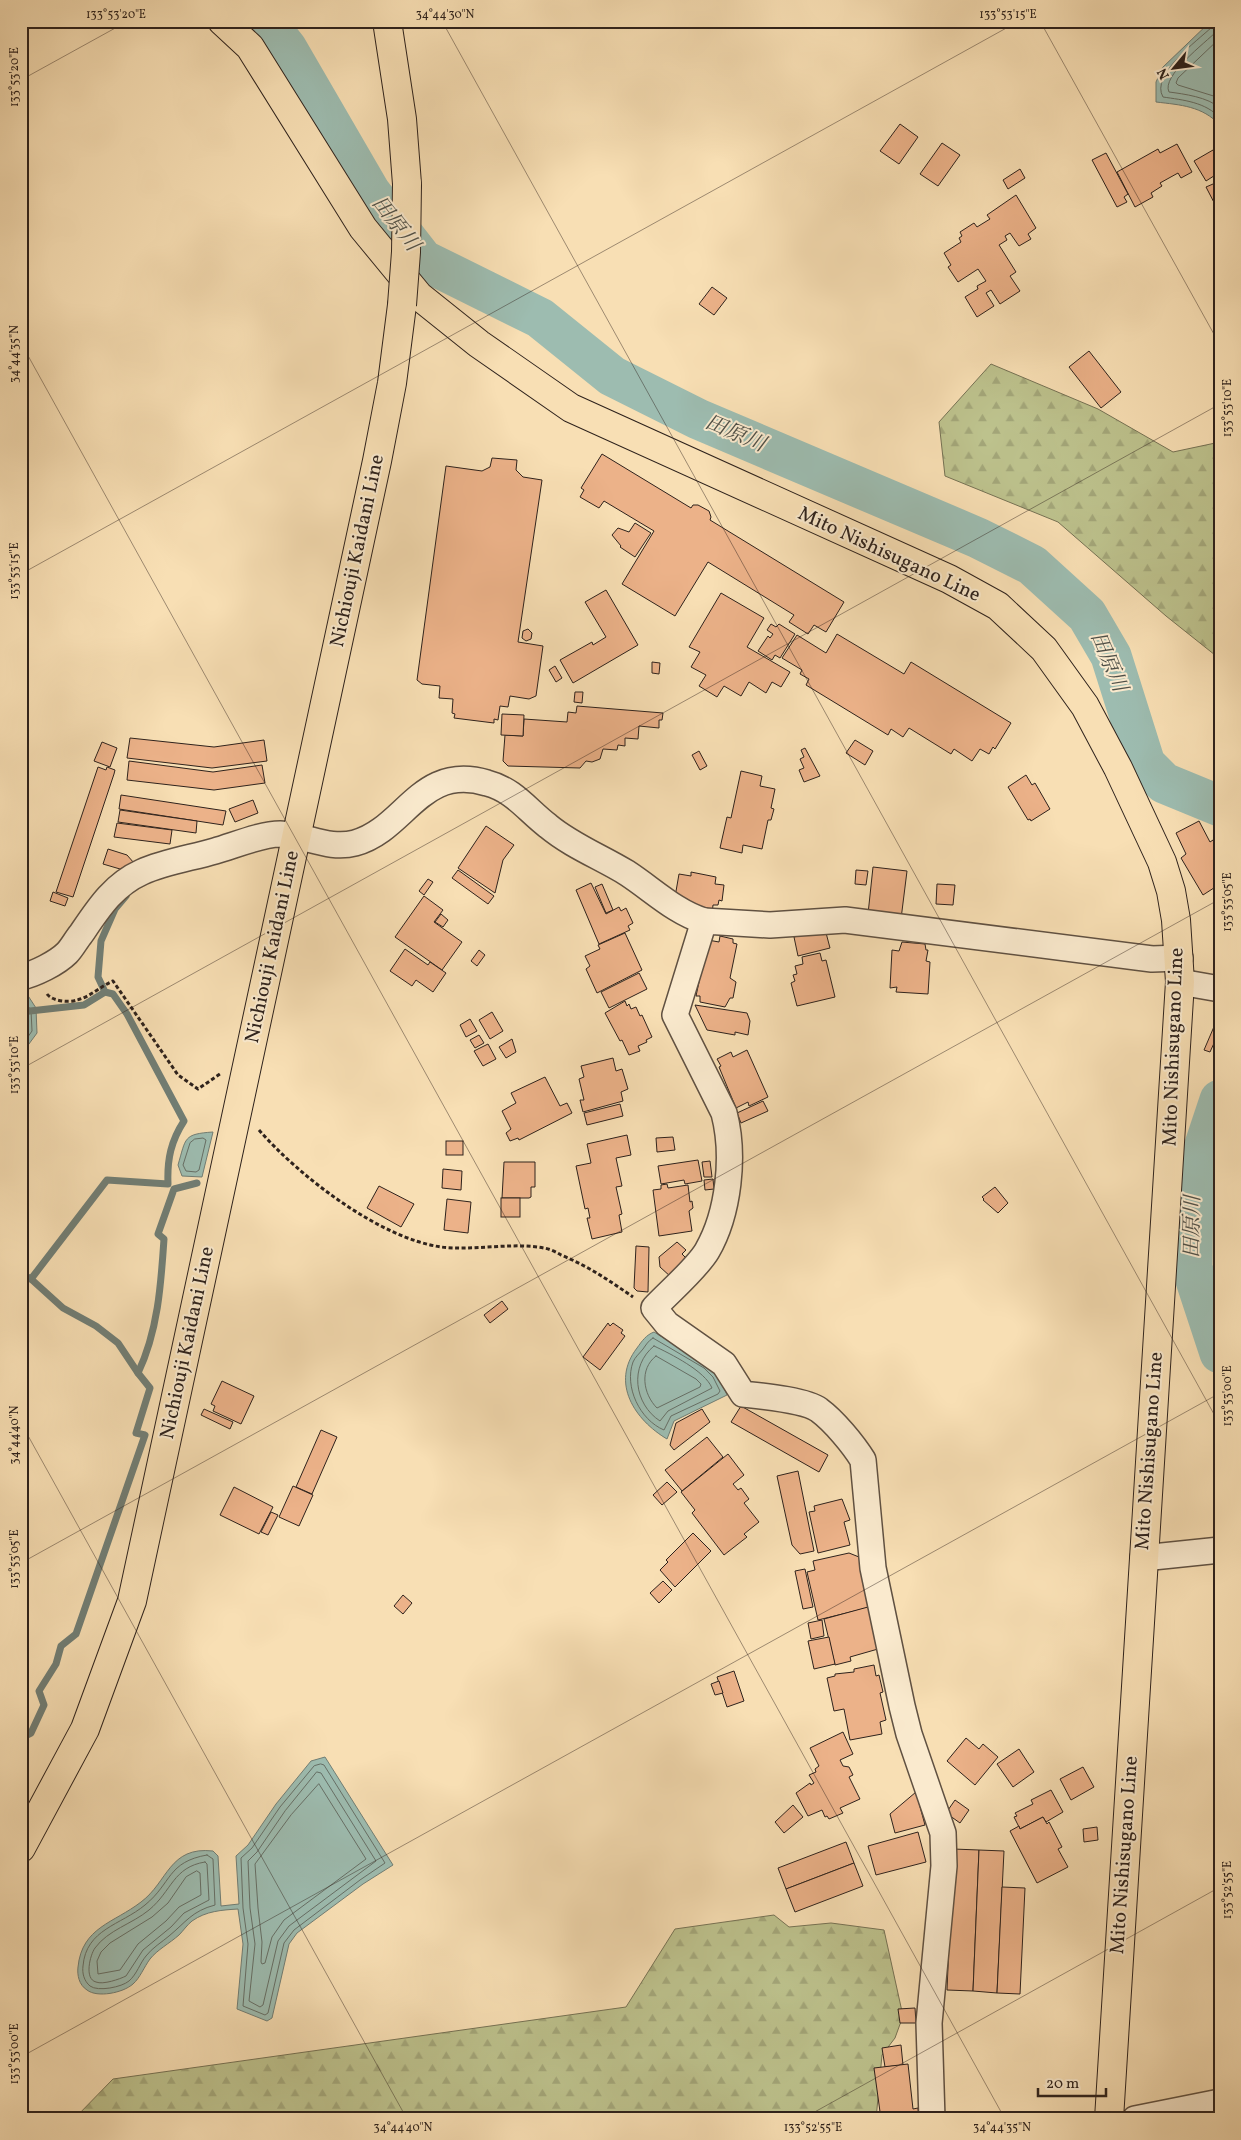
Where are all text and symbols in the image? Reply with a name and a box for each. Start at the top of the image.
text: 133°53'20"E [86,7,146,23]
text: 34°44'30"N [416,7,474,23]
text: 133°53'15"E [979,7,1037,23]
north arrow [1148,42,1198,92]
text: 133°53'20"E [7,47,23,107]
text: N [1153,65,1175,83]
water label: 田原川 [364,190,427,259]
text: 34°44'35"N [7,325,23,383]
text: 133°53'10"E [1220,379,1236,437]
water label: 田原川 [700,408,772,460]
street label: Nichiouji Kaidani Line [324,452,392,650]
street label: Mito Nishisugano Line [793,500,985,610]
text: 133°53'15"E [7,542,23,600]
water label: 田原川 [1082,627,1134,699]
street label: Nichiouji Kaidani Line [239,848,307,1046]
text: 133°53'05"E [1220,872,1236,932]
street label: Mito Nishisugano Line [1157,947,1191,1147]
text: 133°53'10"E [7,1036,23,1094]
water label: 田原川 [1178,1193,1208,1259]
street label: Nichiouji Kaidani Line [154,1244,222,1442]
street label: Mito Nishisugano Line [1129,1351,1171,1551]
text: 133°53'00"E [1220,1365,1236,1427]
text: 34°44'40"N [7,1406,23,1464]
text: 133°53'05"E [7,1529,23,1589]
street label: Mito Nishisugano Line [1104,1755,1146,1955]
text: 133°52'55"E [1220,1861,1236,1919]
text: 133°53'00"E [7,2023,23,2085]
scale bar [1038,2065,1106,2097]
text: 20 m [1046,2074,1079,2095]
text: 34°44'40"N [374,2120,432,2136]
text: 133°52'55"E [784,2120,842,2136]
text: 34°44'35"N [973,2120,1031,2136]

